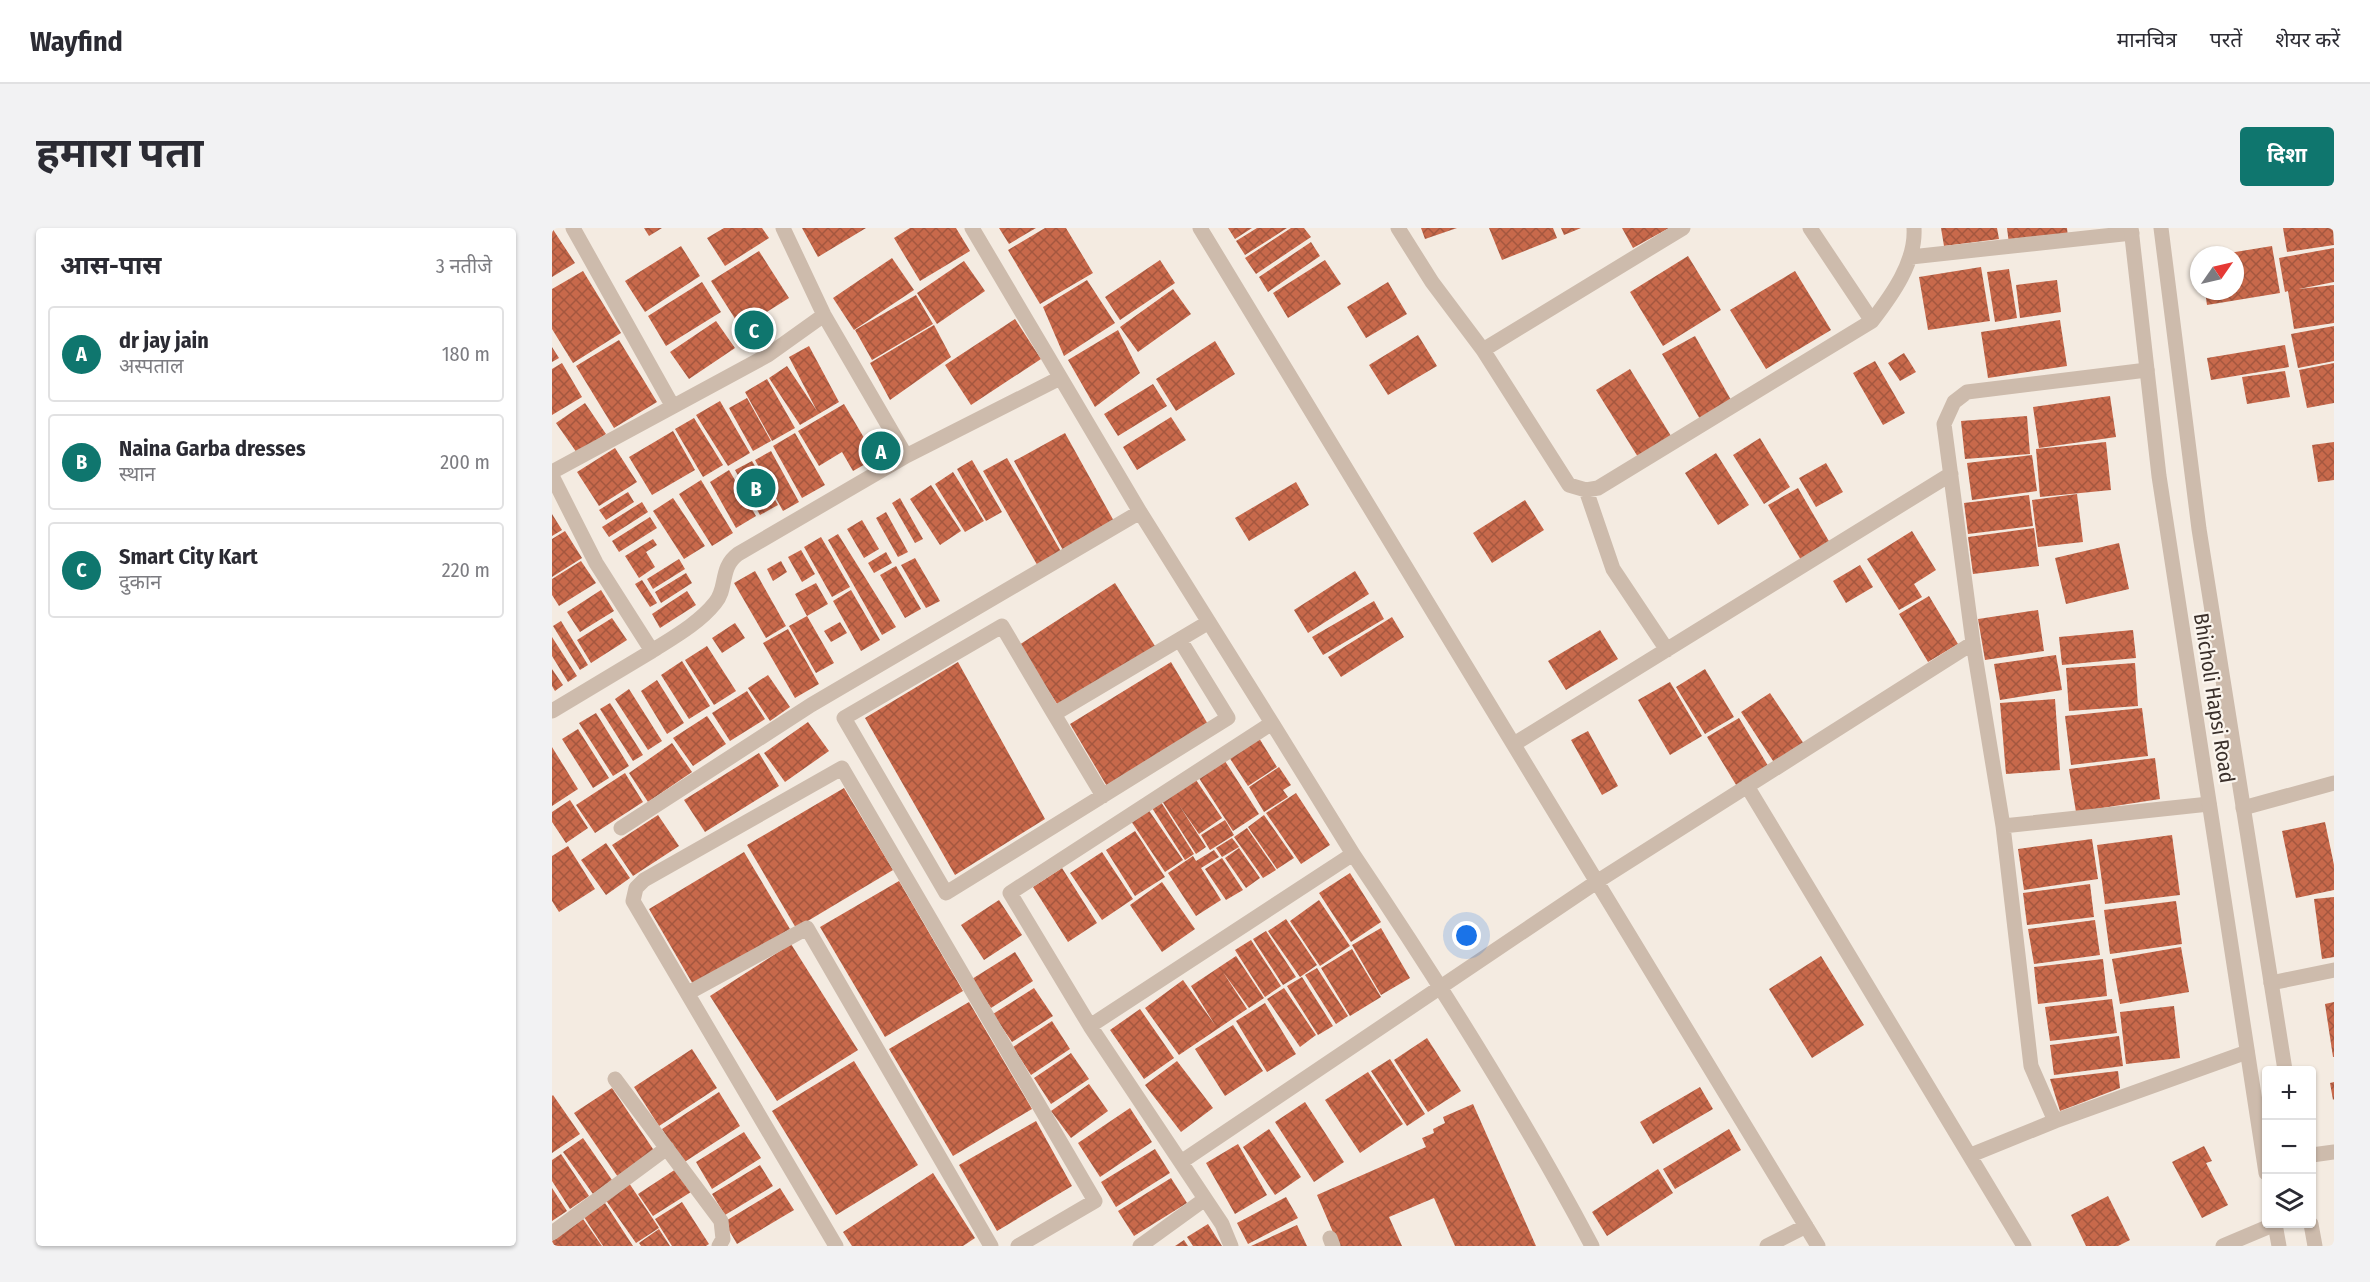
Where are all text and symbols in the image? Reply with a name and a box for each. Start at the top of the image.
text: Wayfind [30,25,123,58]
text: मानचित्र [2117,27,2177,53]
text: परतें [2210,27,2242,53]
text: शेयर करें [2275,27,2340,53]
button: दिशा [2240,127,2334,186]
text: हमारा पता [36,128,203,178]
north arrow [2190,246,2244,300]
text: आस-पास [60,250,162,281]
text: 3 नतीजे [436,254,492,278]
pin: C [734,308,774,352]
text: dr jay jain [119,327,209,354]
text: A [76,342,87,366]
text: 180 m [442,342,490,366]
text: अस्पताल [119,354,184,378]
pin: A [862,428,900,474]
text: Naina Garba dresses [119,435,306,462]
text: B [76,450,87,474]
text: 200 m [440,450,490,474]
text: स्थान [119,462,155,486]
pin: B [736,466,776,510]
text: Smart City Kart [119,543,258,570]
text: C [76,558,87,582]
text: 220 m [442,558,490,582]
text: दुकान [119,570,161,594]
street label: Bhicholi Hapsi Road [2188,611,2240,785]
your location [1452,921,1481,950]
map controls [2262,1066,2316,1228]
button: + [2262,1066,2316,1120]
button: − [2262,1120,2316,1174]
button: layers [2262,1174,2316,1228]

